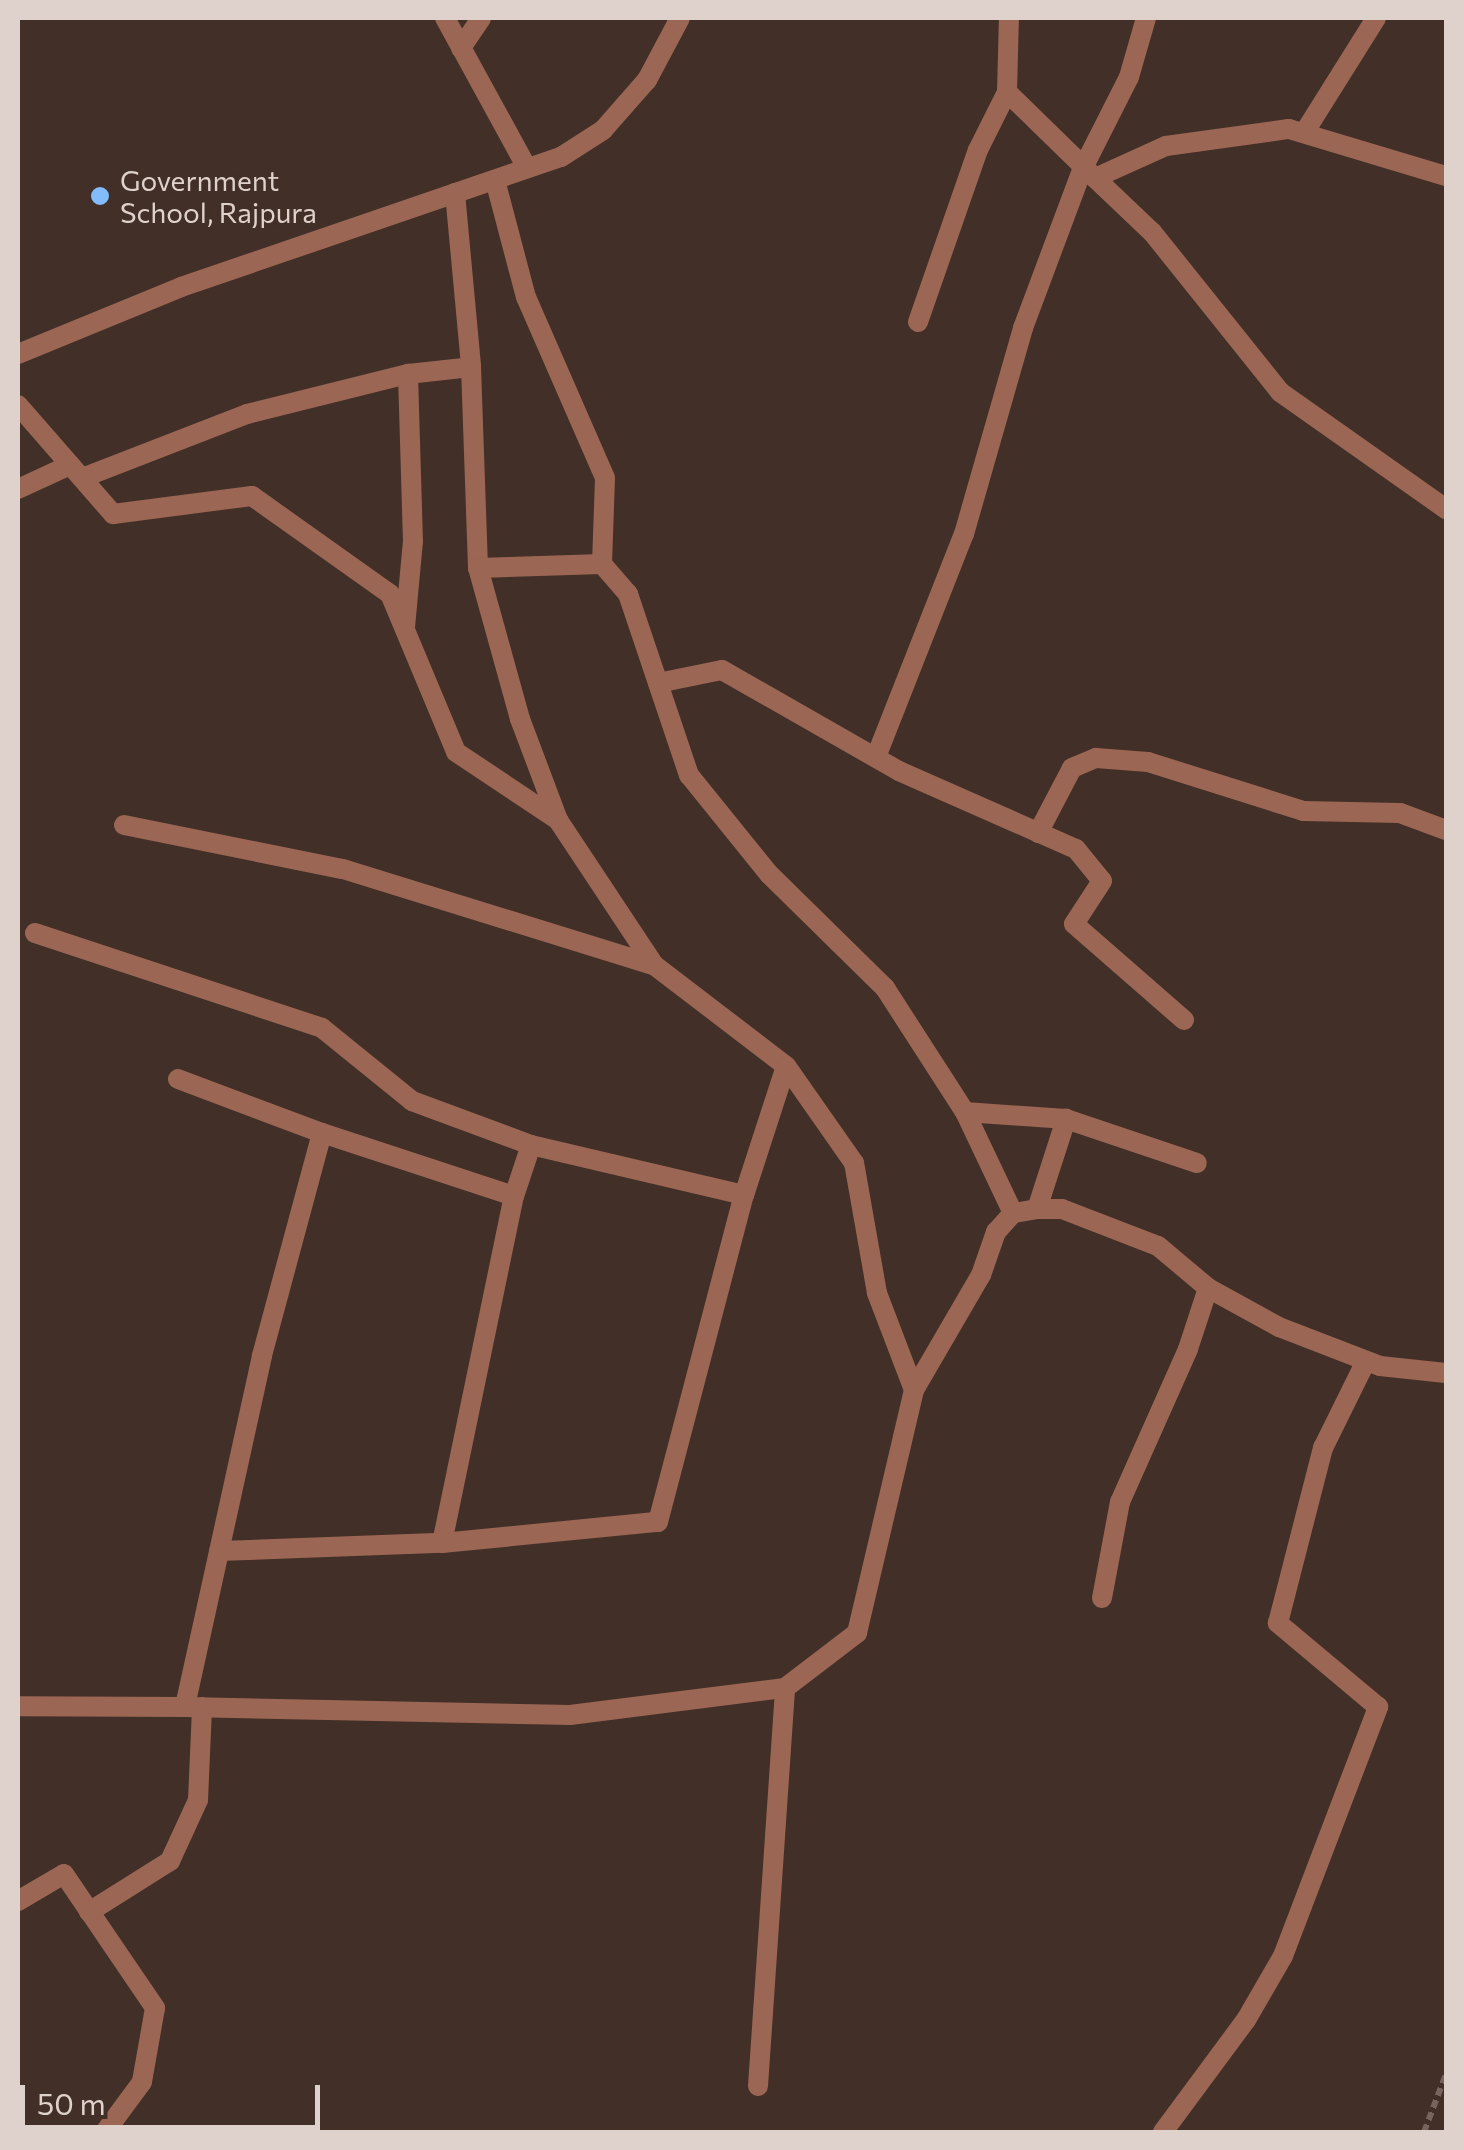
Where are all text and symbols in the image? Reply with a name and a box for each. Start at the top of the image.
place label: Government School, Rajpura [120,163,317,229]
marker: Government School, Rajpura [89,185,111,207]
scale bar [25,2065,325,2127]
text: 50 m [37,2084,106,2121]

